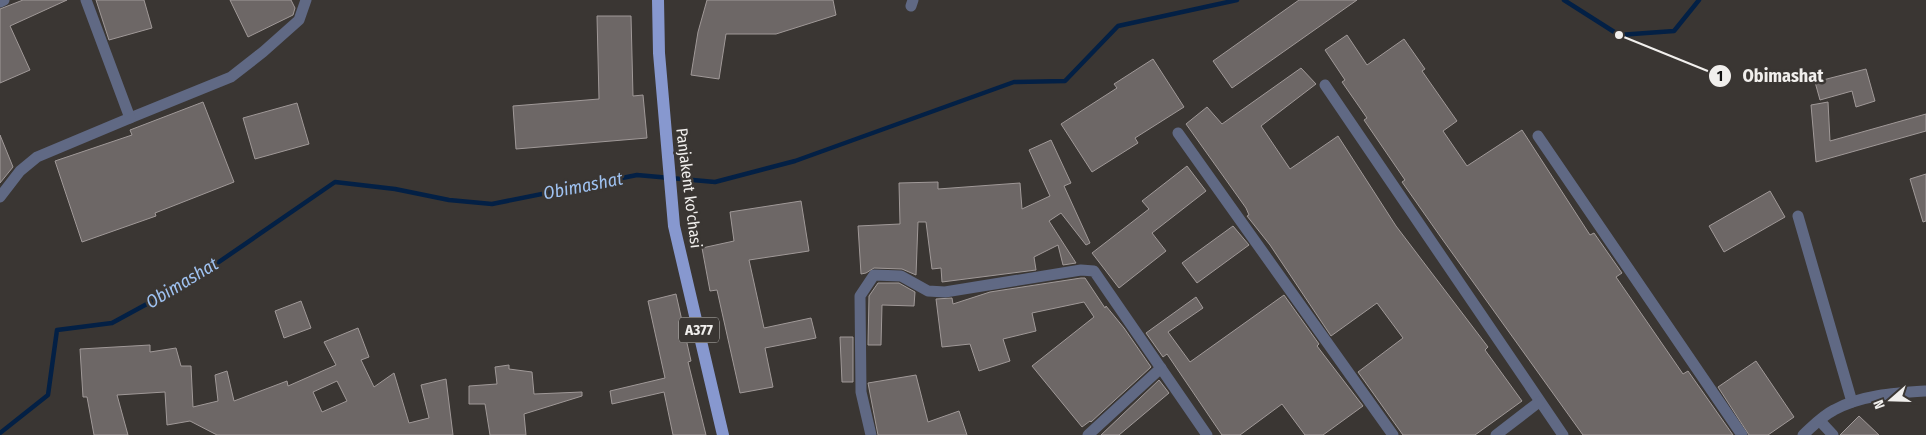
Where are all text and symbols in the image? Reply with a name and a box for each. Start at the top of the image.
callout: Obimashat [1708,59,1834,92]
text: Obimashat [1743,65,1824,87]
text: 1 [1717,67,1723,85]
street label: Panjakent ko'chasi [672,127,706,249]
water label: Obimashat [541,167,625,204]
water label: Obimashat [142,253,222,313]
road number: A377 [679,318,719,342]
north arrow [1866,375,1916,425]
text: N [1870,397,1889,411]

